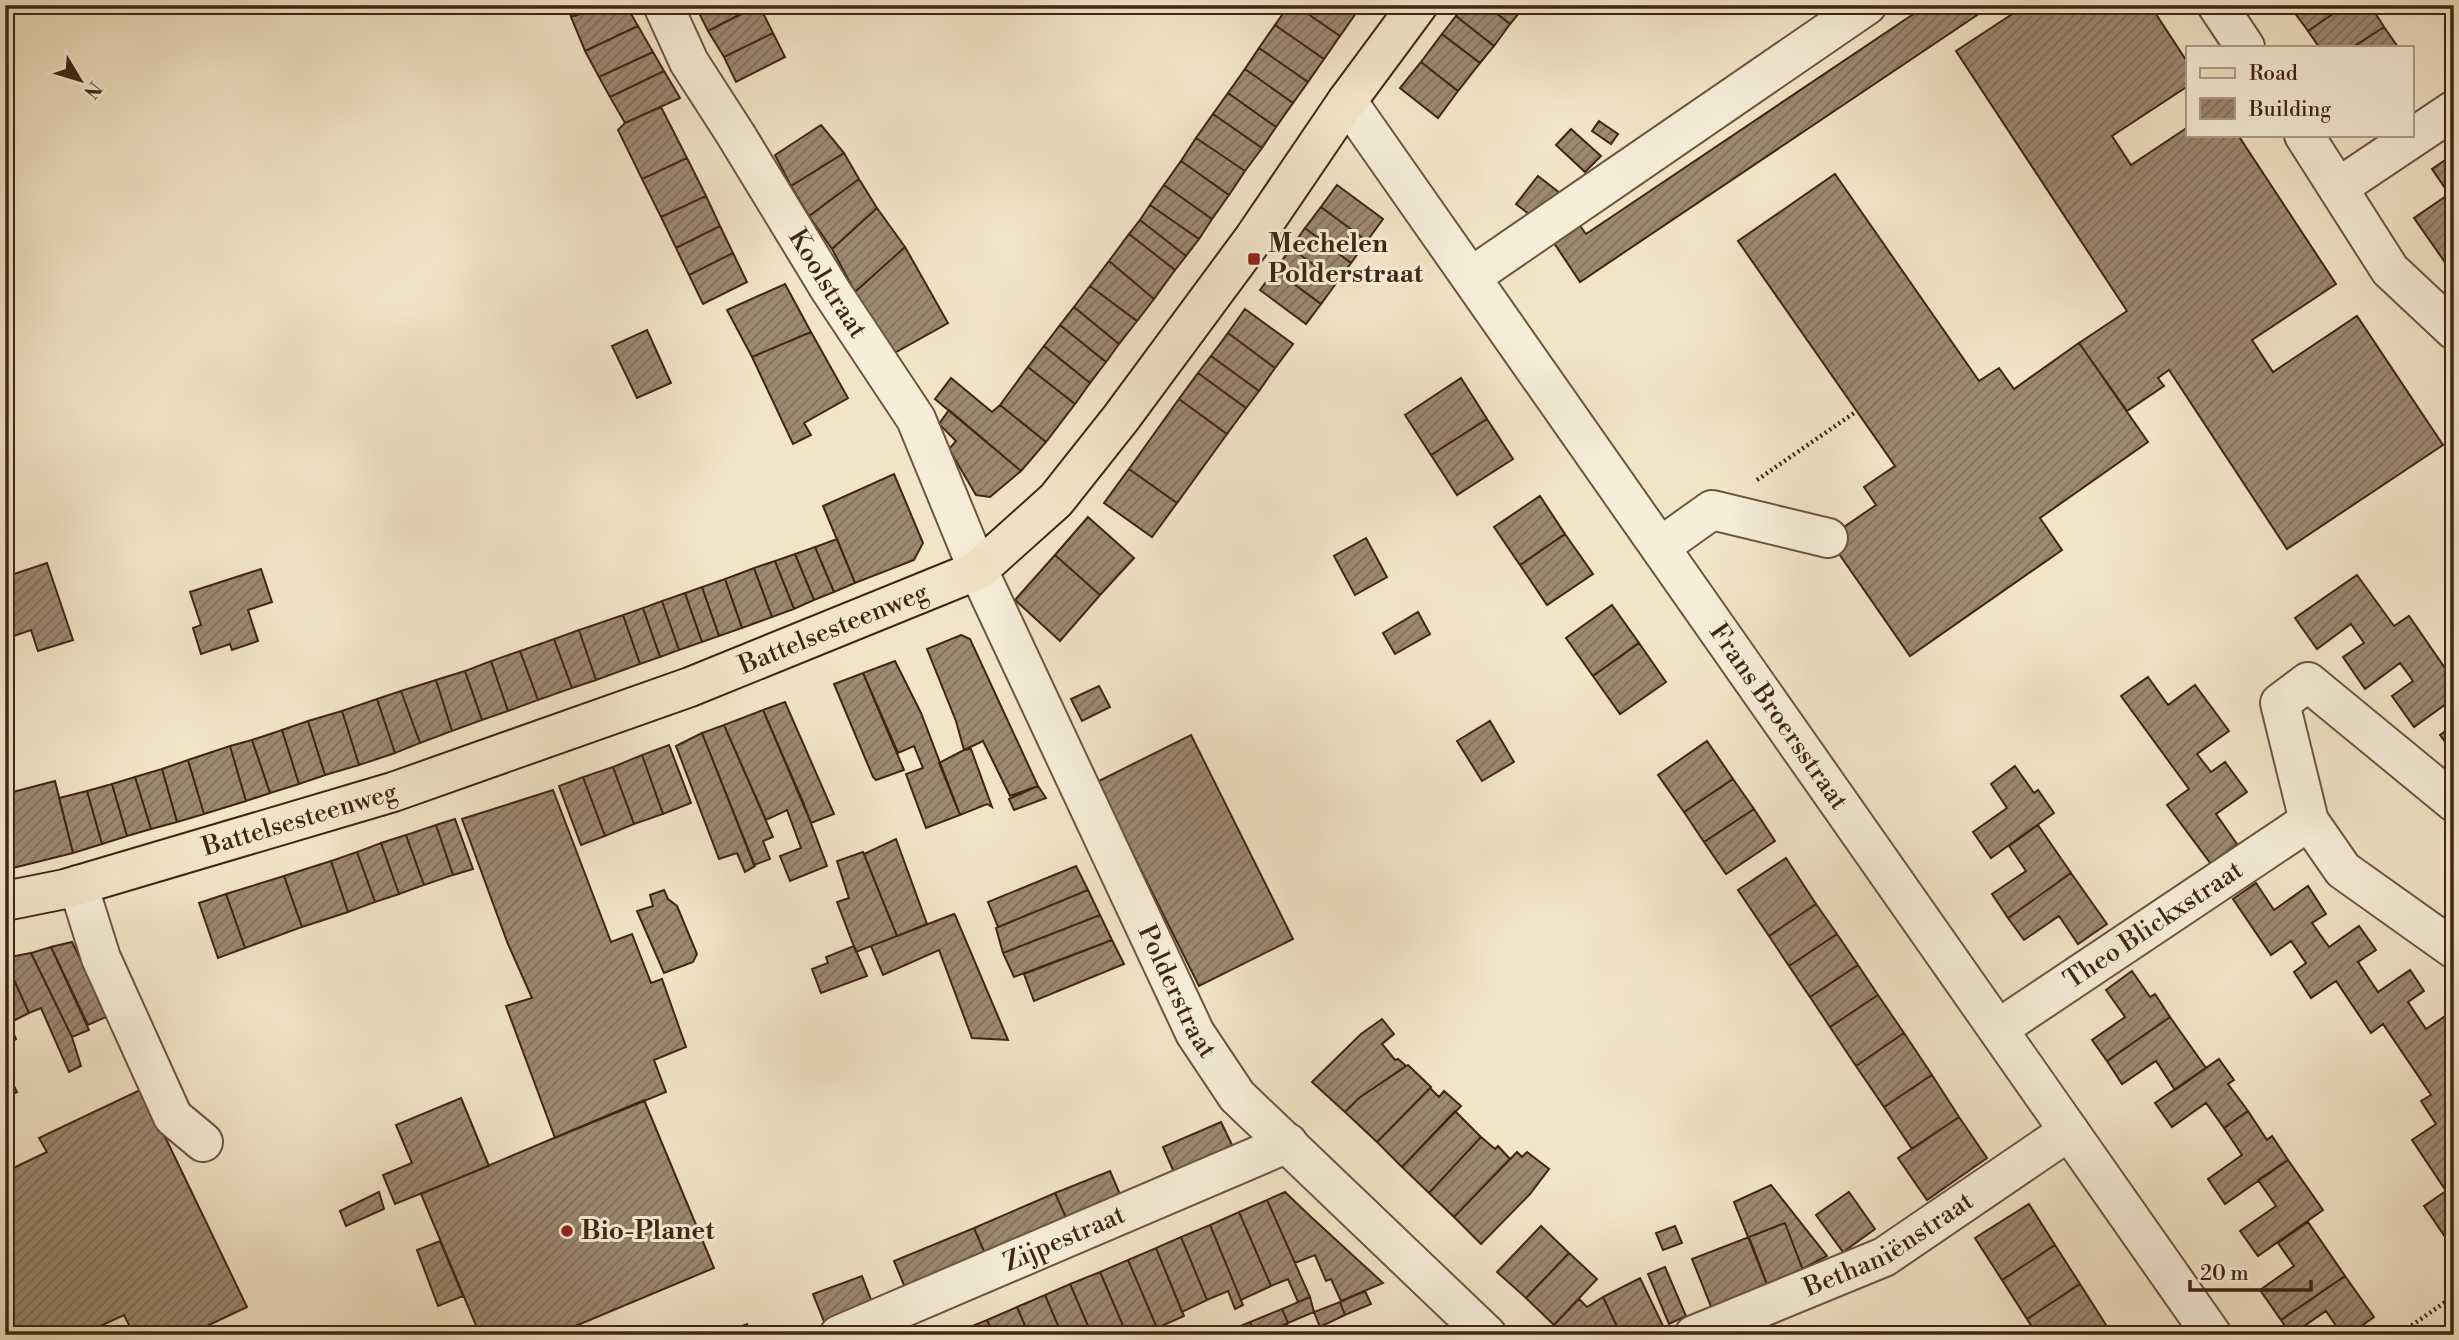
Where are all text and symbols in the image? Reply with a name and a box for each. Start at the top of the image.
north arrow [46,46,116,116]
legend [2186,46,2414,136]
text: Road [2249,61,2298,87]
text: N [79,77,107,103]
text: Building [2248,97,2331,123]
street label: Koolstraat [781,223,874,344]
place label: Mechelen Polderstraat [1268,228,1424,290]
marker: Mechelen Polderstraat [1246,251,1262,267]
street label: Battelsesteenweg [733,576,933,682]
street label: Frans Broersstraat [1702,617,1855,816]
street label: Battelsesteenweg [198,775,402,864]
street label: Theo Blickxstraat [2058,854,2249,996]
street label: Polderstraat [1131,920,1223,1064]
street label: Bethaniënstraat [1798,1185,1979,1305]
street label: Zijpestraat [999,1199,1130,1279]
place label: Bio-Planet [581,1215,715,1247]
marker: Bio-Planet [559,1223,575,1239]
scale bar [2190,1249,2310,1293]
text: 20 m [2200,1261,2249,1287]

